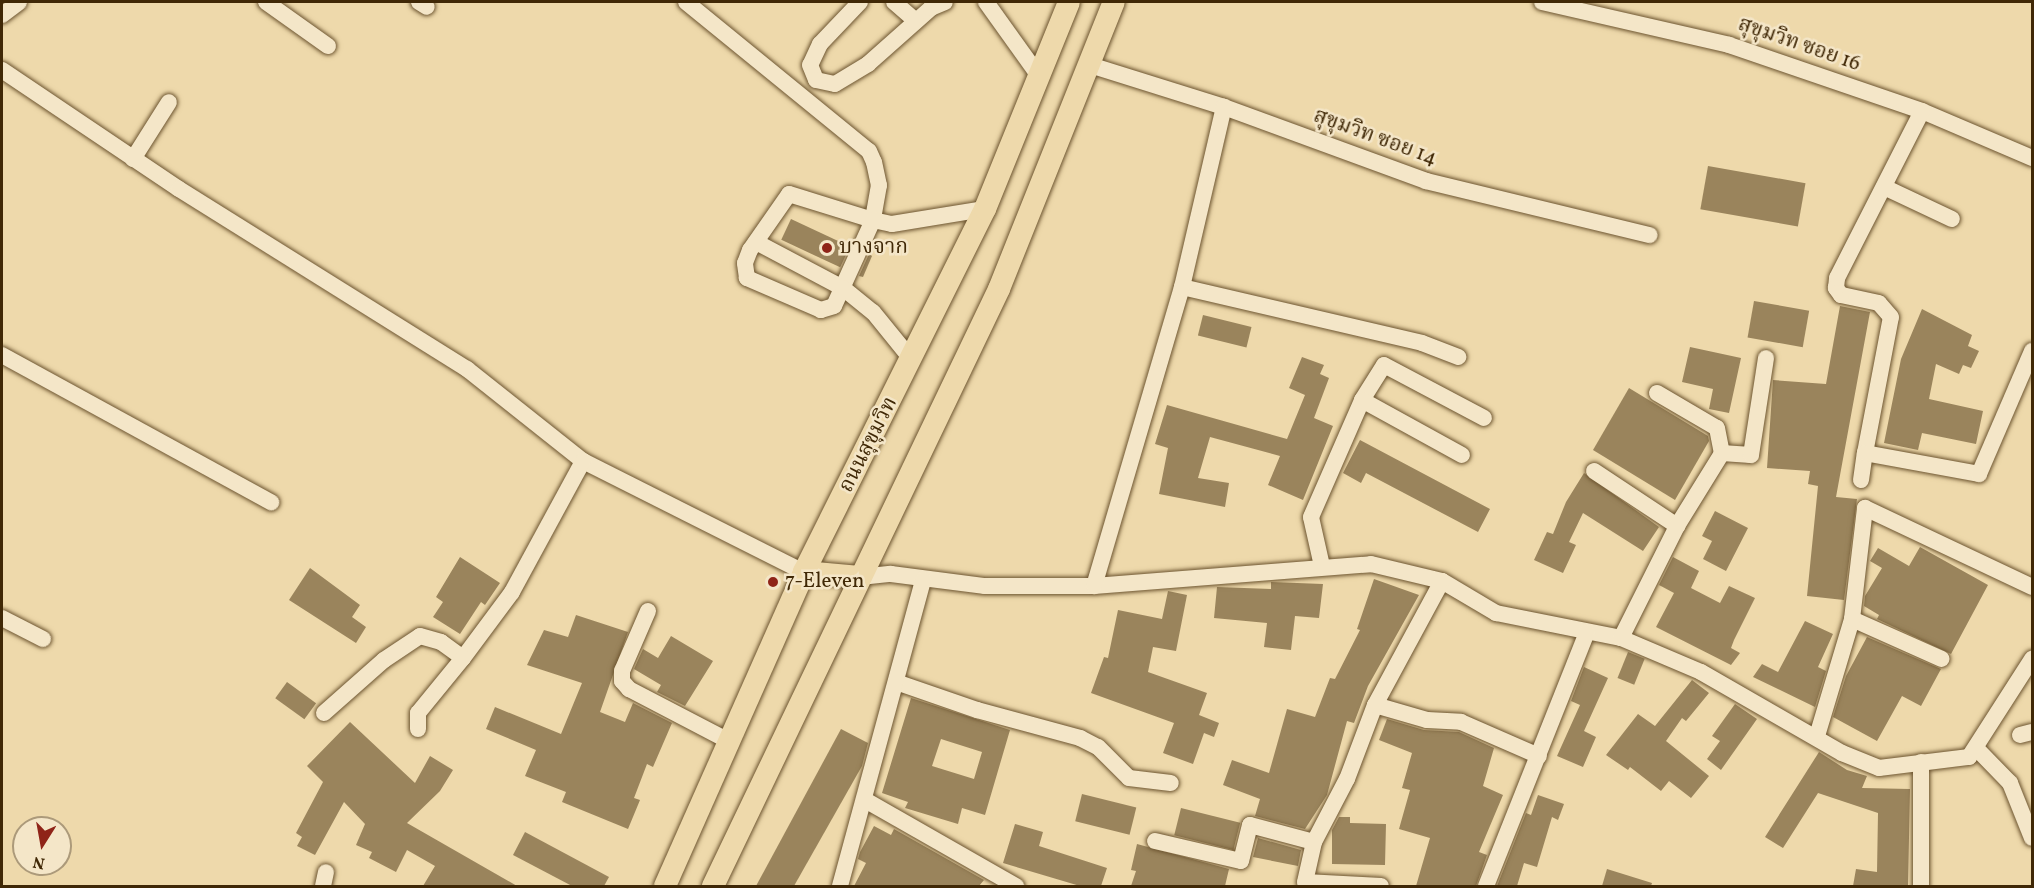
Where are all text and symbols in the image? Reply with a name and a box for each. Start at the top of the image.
street label: สุขุมวิท ซอย 16 [1735,12,1863,78]
street label: สุขุมวิท ซอย 14 [1310,104,1440,172]
place label: บางจาก [839,235,908,261]
marker: บางจาก [820,241,834,255]
street label: ถนนสุขุมวิท [834,393,904,497]
place label: 7-Eleven [785,569,865,595]
marker: 7-Eleven [766,575,780,589]
north arrow [12,816,72,876]
text: N [31,850,47,874]

